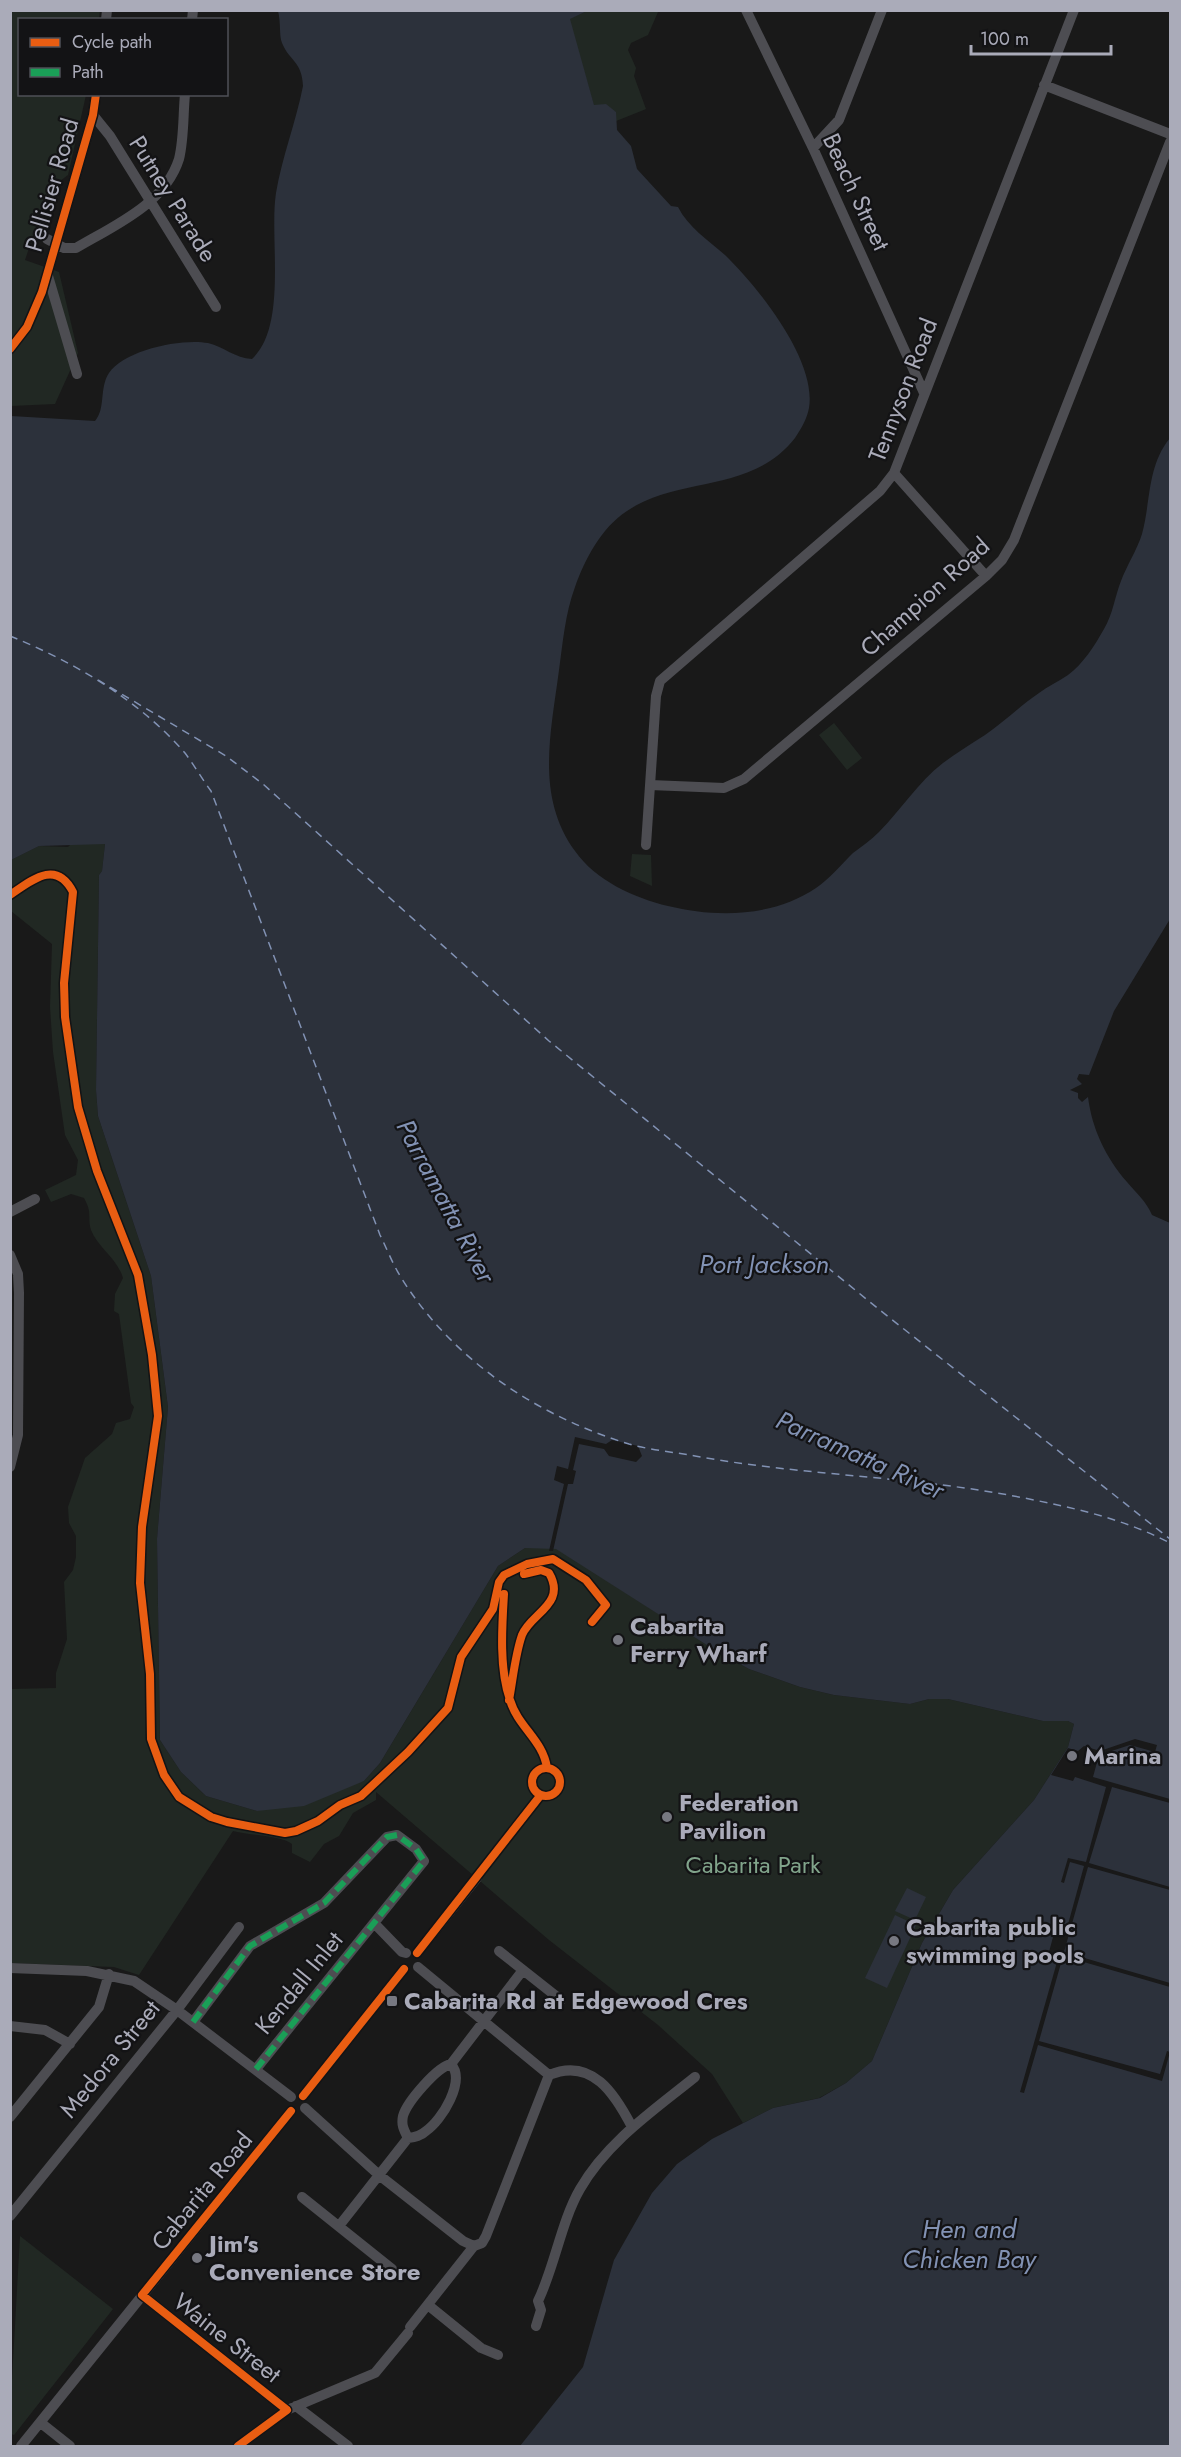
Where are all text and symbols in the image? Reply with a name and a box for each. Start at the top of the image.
legend [18,18,228,96]
scale bar [971,18,1110,56]
text: 100 m [980,26,1029,52]
text: Cycle path [72,29,152,55]
text: Path [72,59,104,85]
street label: Pellisier Road [16,114,87,256]
street label: Beach Street [814,127,899,256]
street label: Putney Parade [121,129,226,269]
street label: Tennyson Road [859,313,946,467]
street label: Champion Road [852,529,997,664]
water label: Parramatta River [387,1112,506,1291]
water label: Port Jackson [699,1245,829,1283]
water label: Parramatta River [770,1401,951,1510]
place label: Cabarita Ferry Wharf [630,1608,768,1671]
marker: Cabarita Ferry Wharf [611,1633,625,1647]
place label: Marina [1084,1738,1162,1773]
marker: Marina [1065,1749,1079,1763]
place label: Federation Pavilion [679,1785,799,1848]
marker: Federation Pavilion [660,1810,674,1824]
park label: Cabarita Park [686,1847,821,1882]
place label: Cabarita public swimming pools [906,1909,1084,1972]
street label: Kendall Inlet [246,1924,351,2042]
marker: Cabarita public swimming pools [887,1934,901,1948]
place label: Cabarita Rd at Edgewood Cres [404,1983,748,2018]
street label: Medora Street [51,1992,168,2125]
marker: Cabarita Rd at Edgewood Cres [385,1994,399,2008]
street label: Cabarita Road [143,2124,261,2258]
water label: Hen and Chicken Bay [902,2210,1038,2278]
place label: Jim's Convenience Store [205,2226,421,2289]
marker: Jim's Convenience Store [190,2251,204,2265]
street label: Waine Street [166,2284,289,2391]

